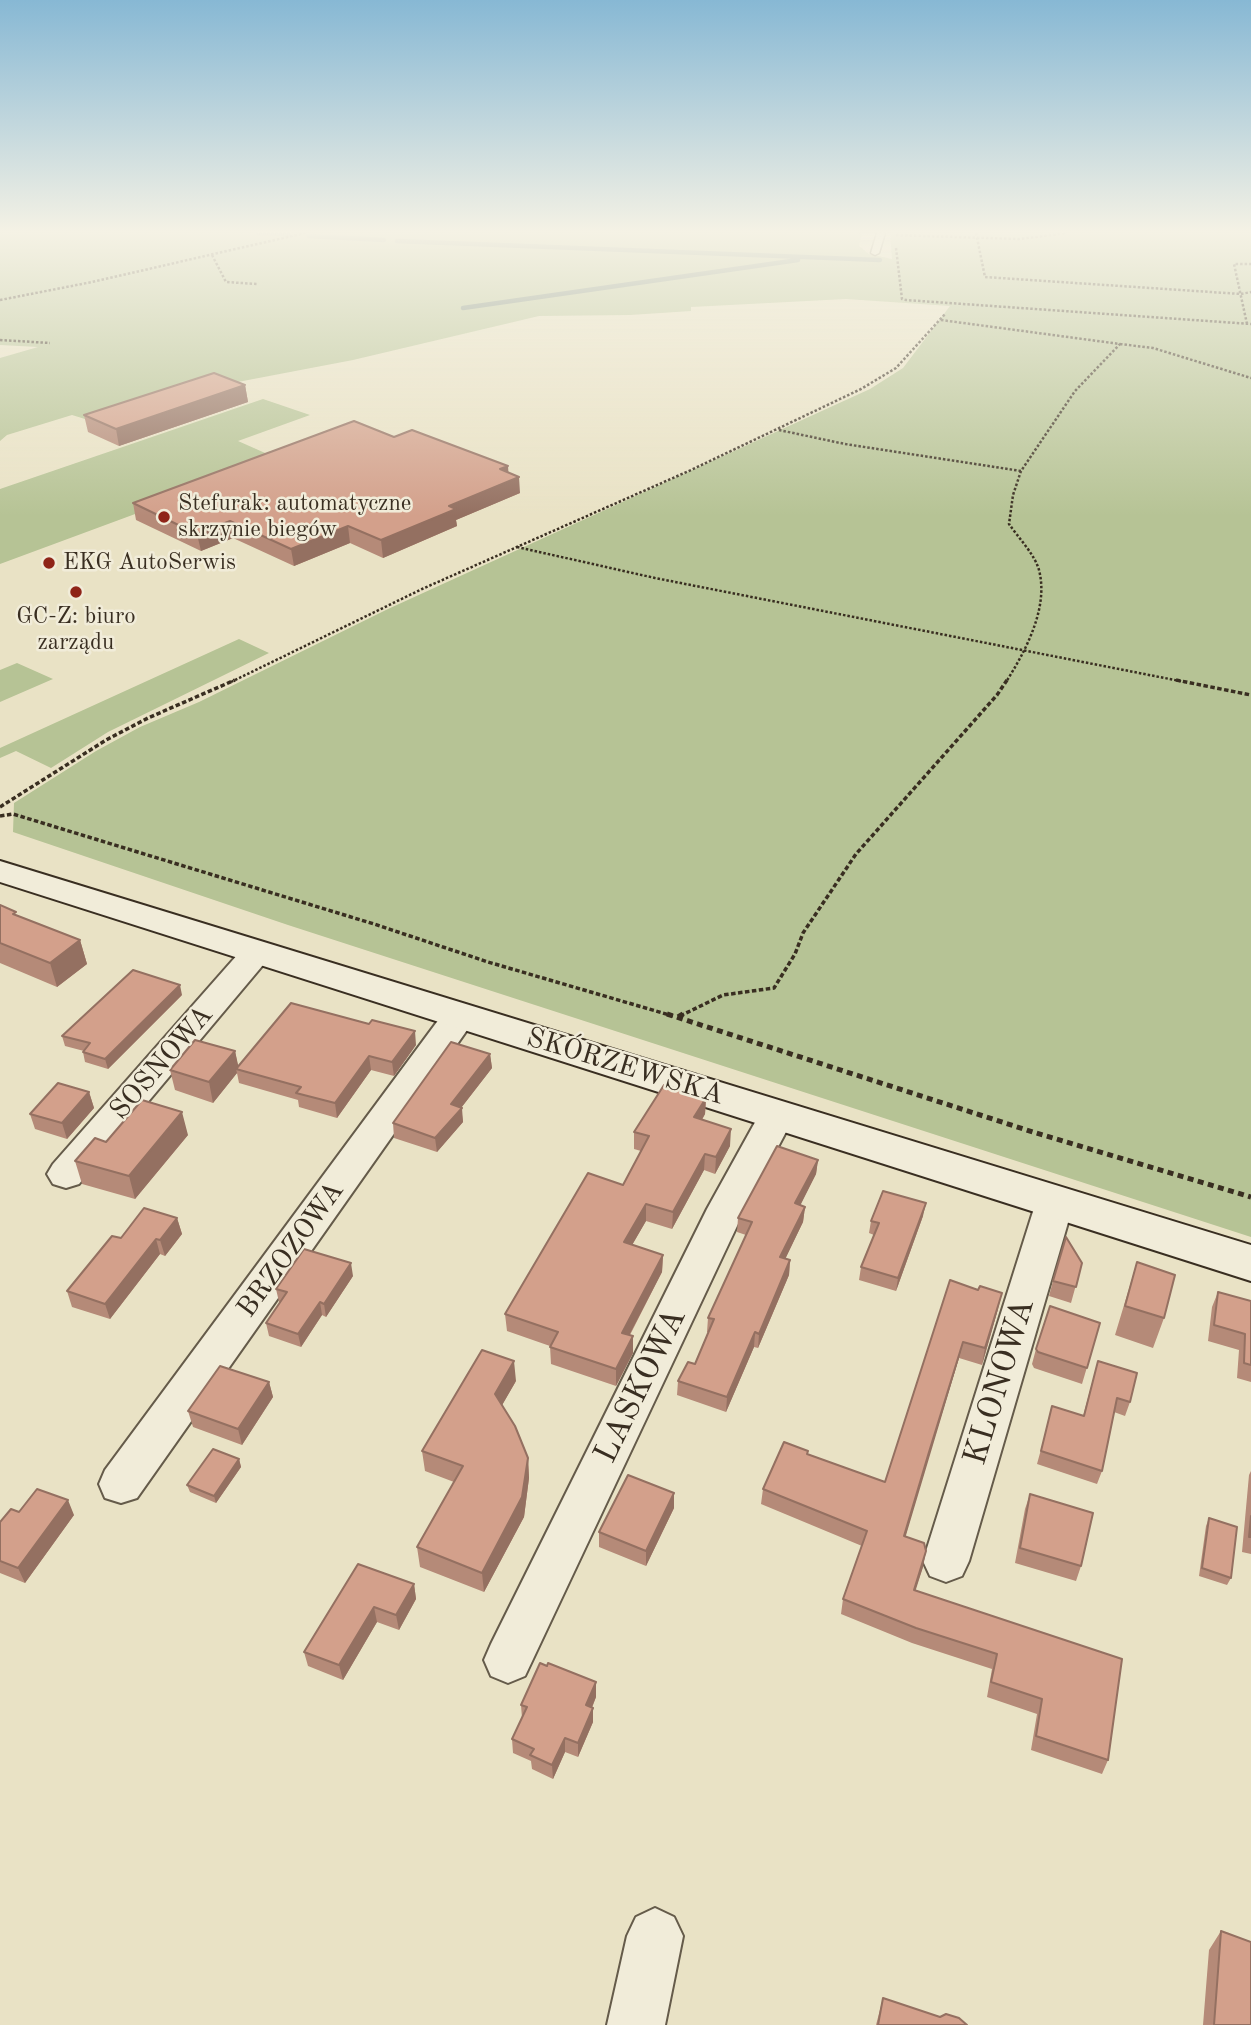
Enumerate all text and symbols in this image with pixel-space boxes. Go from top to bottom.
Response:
place label: Stefurak: automatyczne skrzynie biegów [178,490,411,544]
marker: Stefurak: automatyczne skrzynie biegów [156,509,172,525]
place label: EKG AutoSerwis [63,549,236,577]
marker: EKG AutoSerwis [41,555,57,571]
marker: GC-Z: biuro zarządu [68,584,84,600]
place label: GC-Z: biuro zarządu [16,603,136,657]
street label: SOSNOWA [103,999,221,1127]
street label: SKÓRZEWSKA [522,1021,728,1113]
street label: BRZOZOWA [230,1175,352,1325]
street label: KLONOWA [956,1294,1044,1470]
street label: LASKOWA [586,1302,696,1470]

